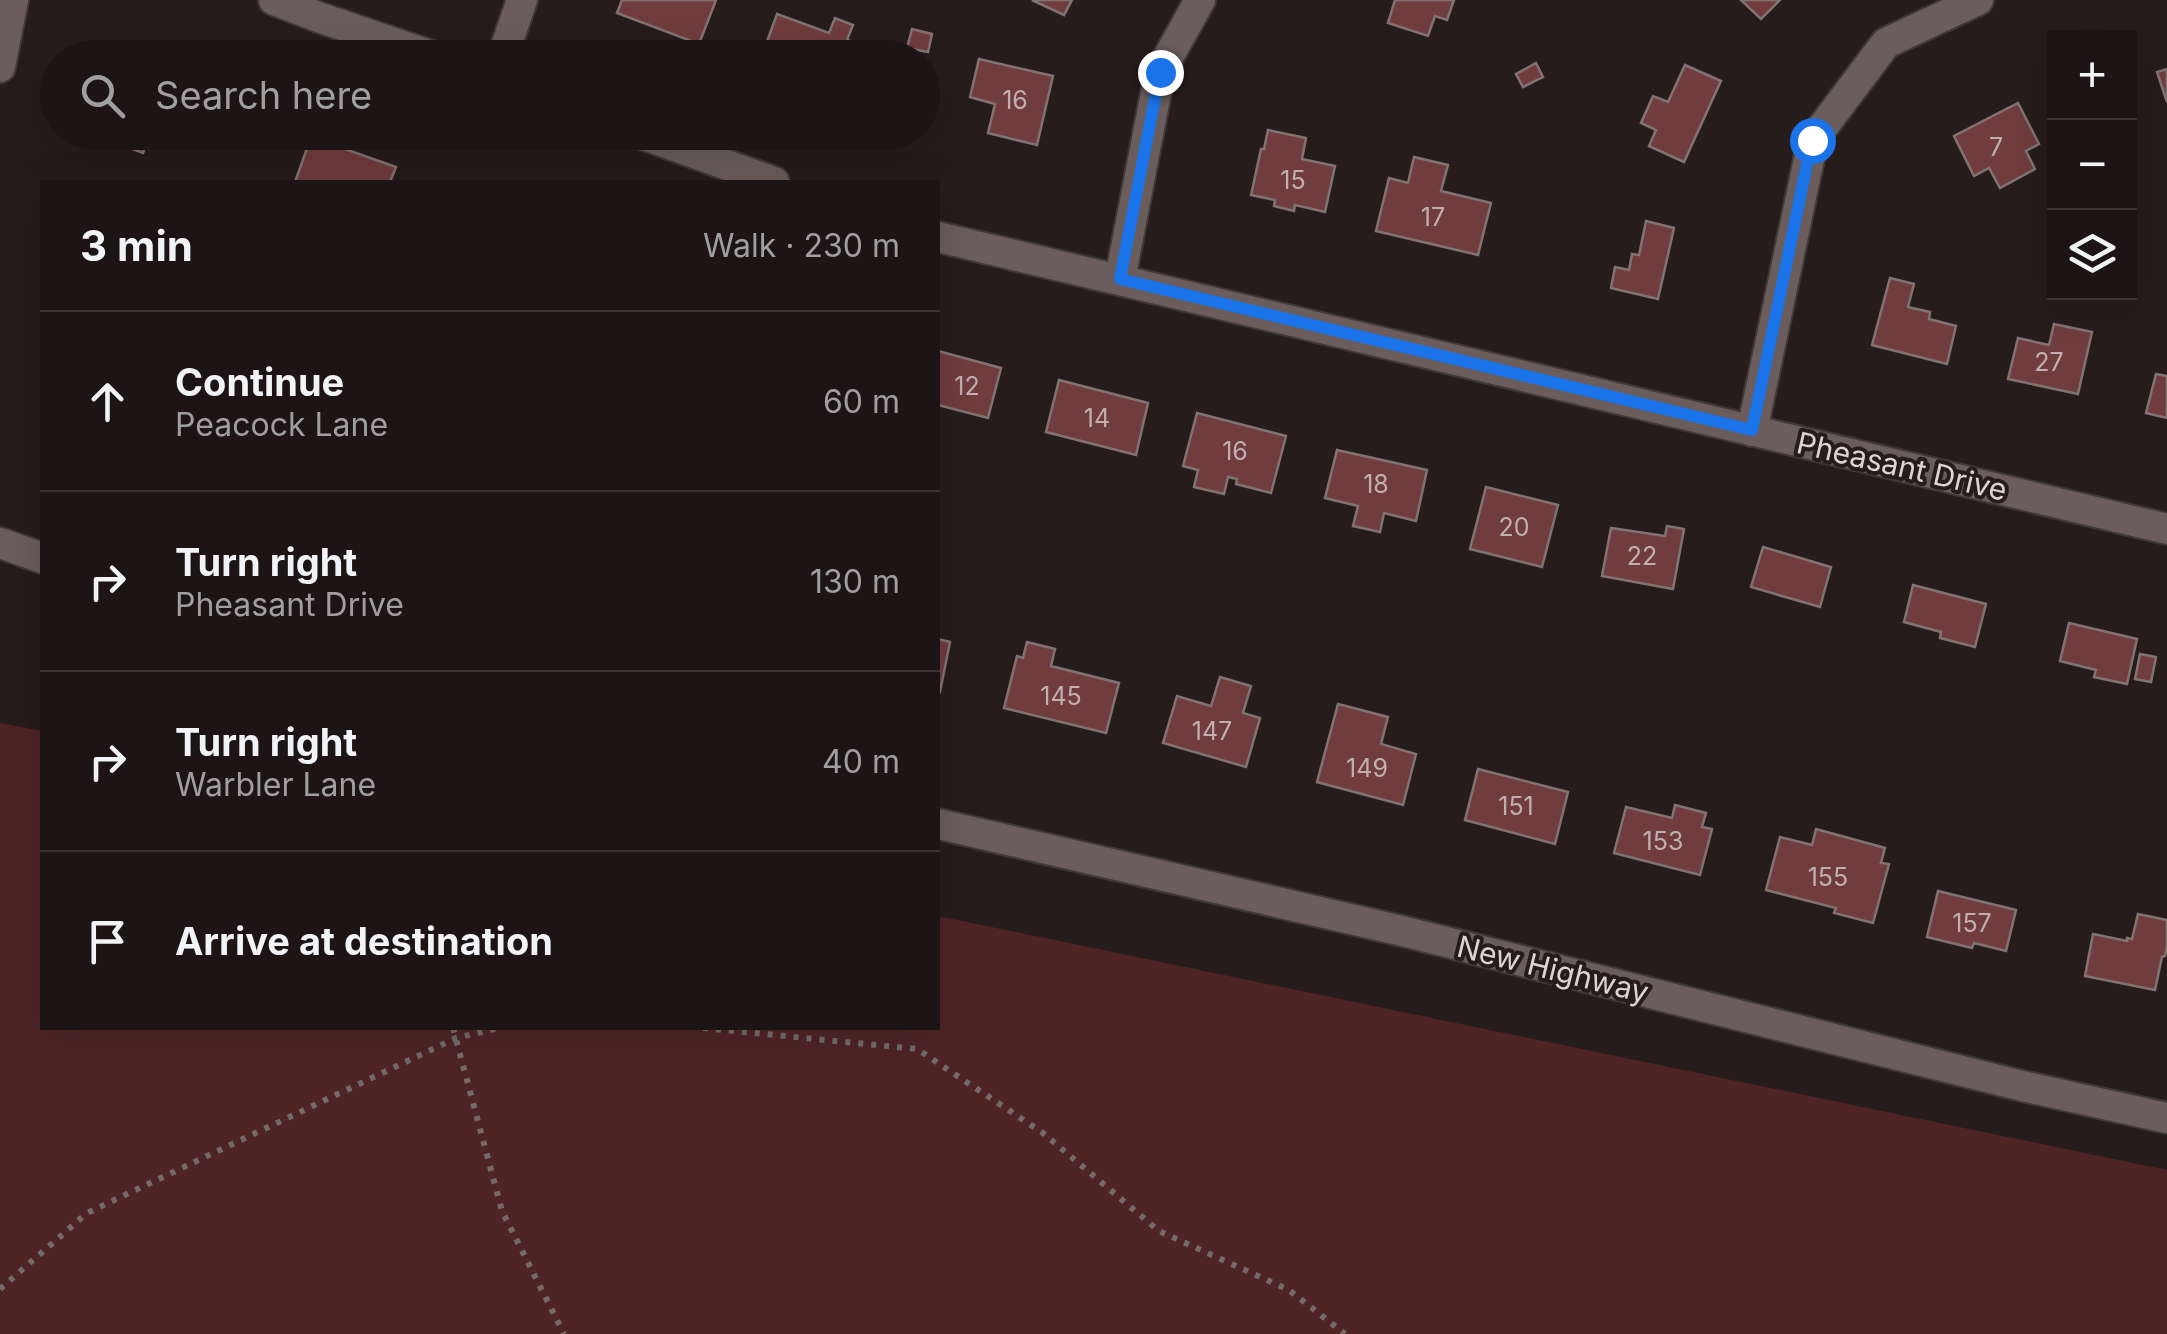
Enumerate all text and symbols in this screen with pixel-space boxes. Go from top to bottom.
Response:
map controls [2047,30,2137,300]
button: + [2047,30,2137,120]
search box [40,40,940,150]
route end [1138,50,1184,96]
icon: search [75,68,130,123]
text: Search here [155,72,372,118]
house number: 16 [1002,85,1028,115]
route start [1790,118,1836,164]
button: − [2047,120,2137,210]
house number: 7 [1989,132,2003,162]
house number: 15 [1280,165,1306,195]
house number: 17 [1421,202,1445,232]
button: layers [2047,210,2137,300]
text: 3 min [80,220,193,271]
text: Walk · 230 m [703,226,900,265]
house number: 27 [2034,347,2064,377]
text: Continue [175,359,344,405]
house number: 12 [954,371,980,401]
icon: ahead [80,374,135,429]
text: 60 m [823,382,900,421]
house number: 14 [1084,403,1110,433]
text: Peacock Lane [175,405,388,444]
street label: Pheasant Drive [1793,424,2011,508]
house number: 16 [1222,436,1248,466]
house number: 18 [1363,469,1389,499]
house number: 20 [1498,512,1530,542]
text: Turn right [175,539,357,585]
house number: 22 [1627,541,1657,571]
icon: right [80,554,135,609]
text: 130 m [810,562,900,601]
text: Pheasant Drive [175,585,404,624]
house number: 145 [1040,681,1082,711]
house number: 147 [1192,716,1232,746]
text: Turn right [175,719,357,765]
icon: right [80,734,135,789]
text: 40 m [822,742,900,781]
house number: 149 [1346,753,1388,783]
text: Warbler Lane [175,765,376,804]
house number: 151 [1498,791,1534,821]
house number: 153 [1643,826,1683,856]
house number: 155 [1808,862,1848,892]
house number: 157 [1952,908,1992,938]
icon: arrive [80,914,135,969]
text: Arrive at destination [175,918,553,964]
street label: New Highway [1454,928,1653,1010]

